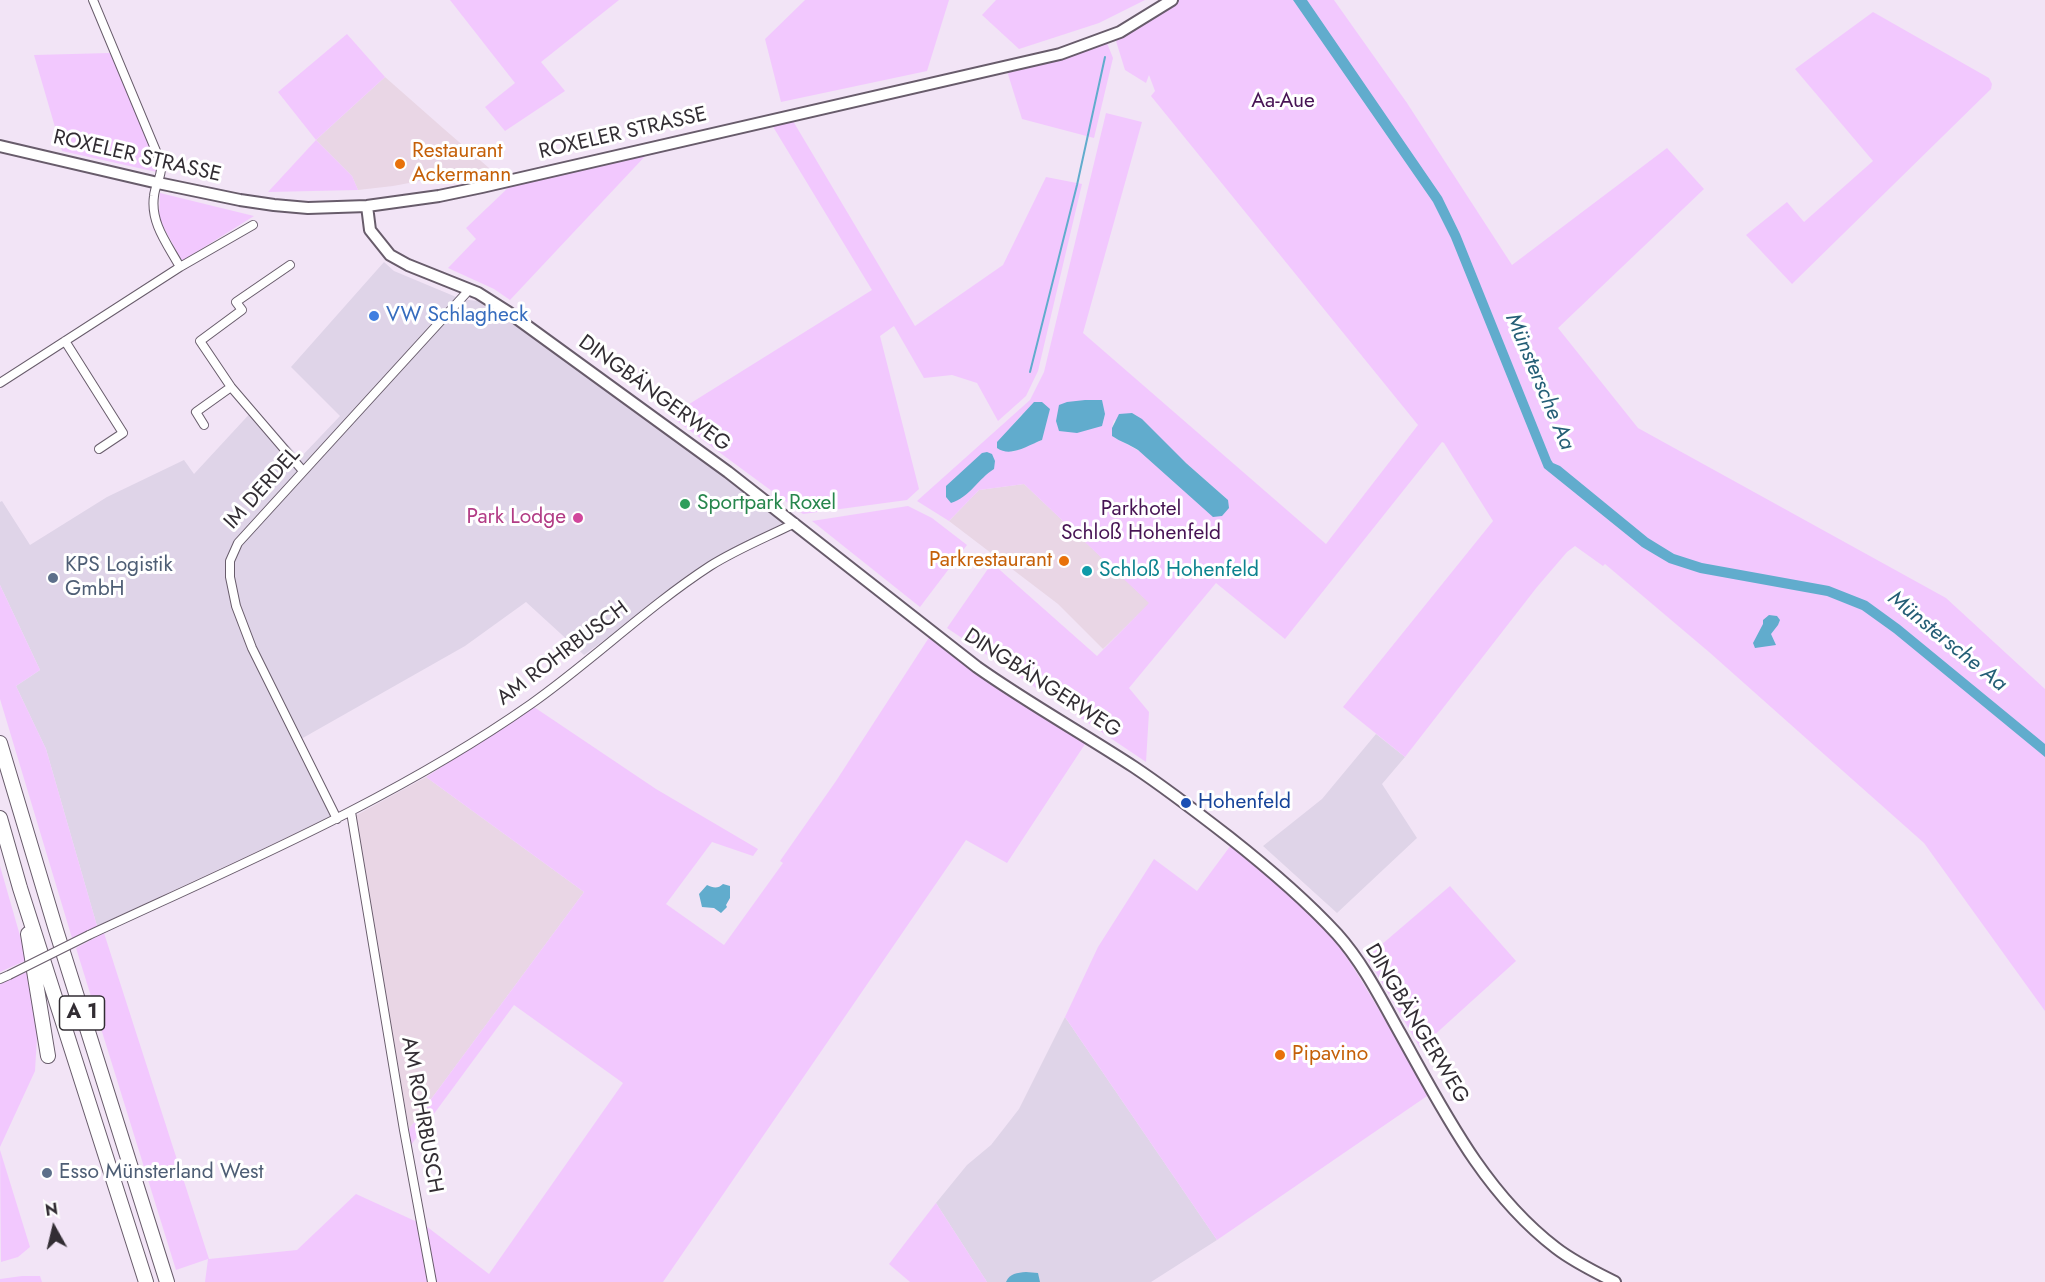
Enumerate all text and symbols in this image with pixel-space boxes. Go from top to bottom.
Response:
park label: Aa-Aue [1251,89,1315,115]
street label: ROXELER STRASSE [537,102,709,166]
street label: ROXELER STRASSE [51,125,223,189]
place label: Restaurant Ackermann [412,139,511,189]
marker: Restaurant Ackermann [393,157,407,171]
place label: VW Schlagheck [386,303,528,329]
marker: VW Schlagheck [367,309,381,323]
water label: Münstersche Aa [1498,310,1580,454]
street label: DINGBÄNGERWEG [573,330,735,458]
street label: IM DERDEL [220,443,306,535]
place label: Sportpark Roxel [697,491,836,517]
marker: Sportpark Roxel [678,497,692,511]
park label: Parkhotel Schloß Hohenfeld [1061,497,1221,547]
place label: Park Lodge [467,505,566,531]
marker: Park Lodge [571,511,585,525]
place label: Parkrestaurant [929,548,1052,574]
place label: KPS Logistik GmbH [65,553,173,603]
marker: Parkrestaurant [1057,554,1071,568]
place label: Schloß Hohenfeld [1099,558,1259,584]
marker: Schloß Hohenfeld [1080,564,1094,578]
marker: KPS Logistik GmbH [46,571,60,585]
water label: Münstersche Aa [1882,586,2012,698]
street label: AM ROHRBUSCH [492,596,634,712]
street label: DINGBÄNGERWEG [959,624,1125,744]
place label: Hohenfeld [1198,790,1291,816]
marker: Hohenfeld [1179,796,1193,810]
street label: DINGBÄNGERWEG [1358,940,1474,1108]
road number: A 1 [60,996,104,1030]
street label: AM ROHRBUSCH [395,1035,447,1195]
place label: Pipavino [1292,1042,1368,1068]
marker: Pipavino [1273,1048,1287,1062]
place label: Esso Münsterland West [59,1160,263,1186]
marker: Esso Münsterland West [40,1166,54,1180]
text: N [44,1197,59,1222]
north arrow [24,1198,84,1258]

